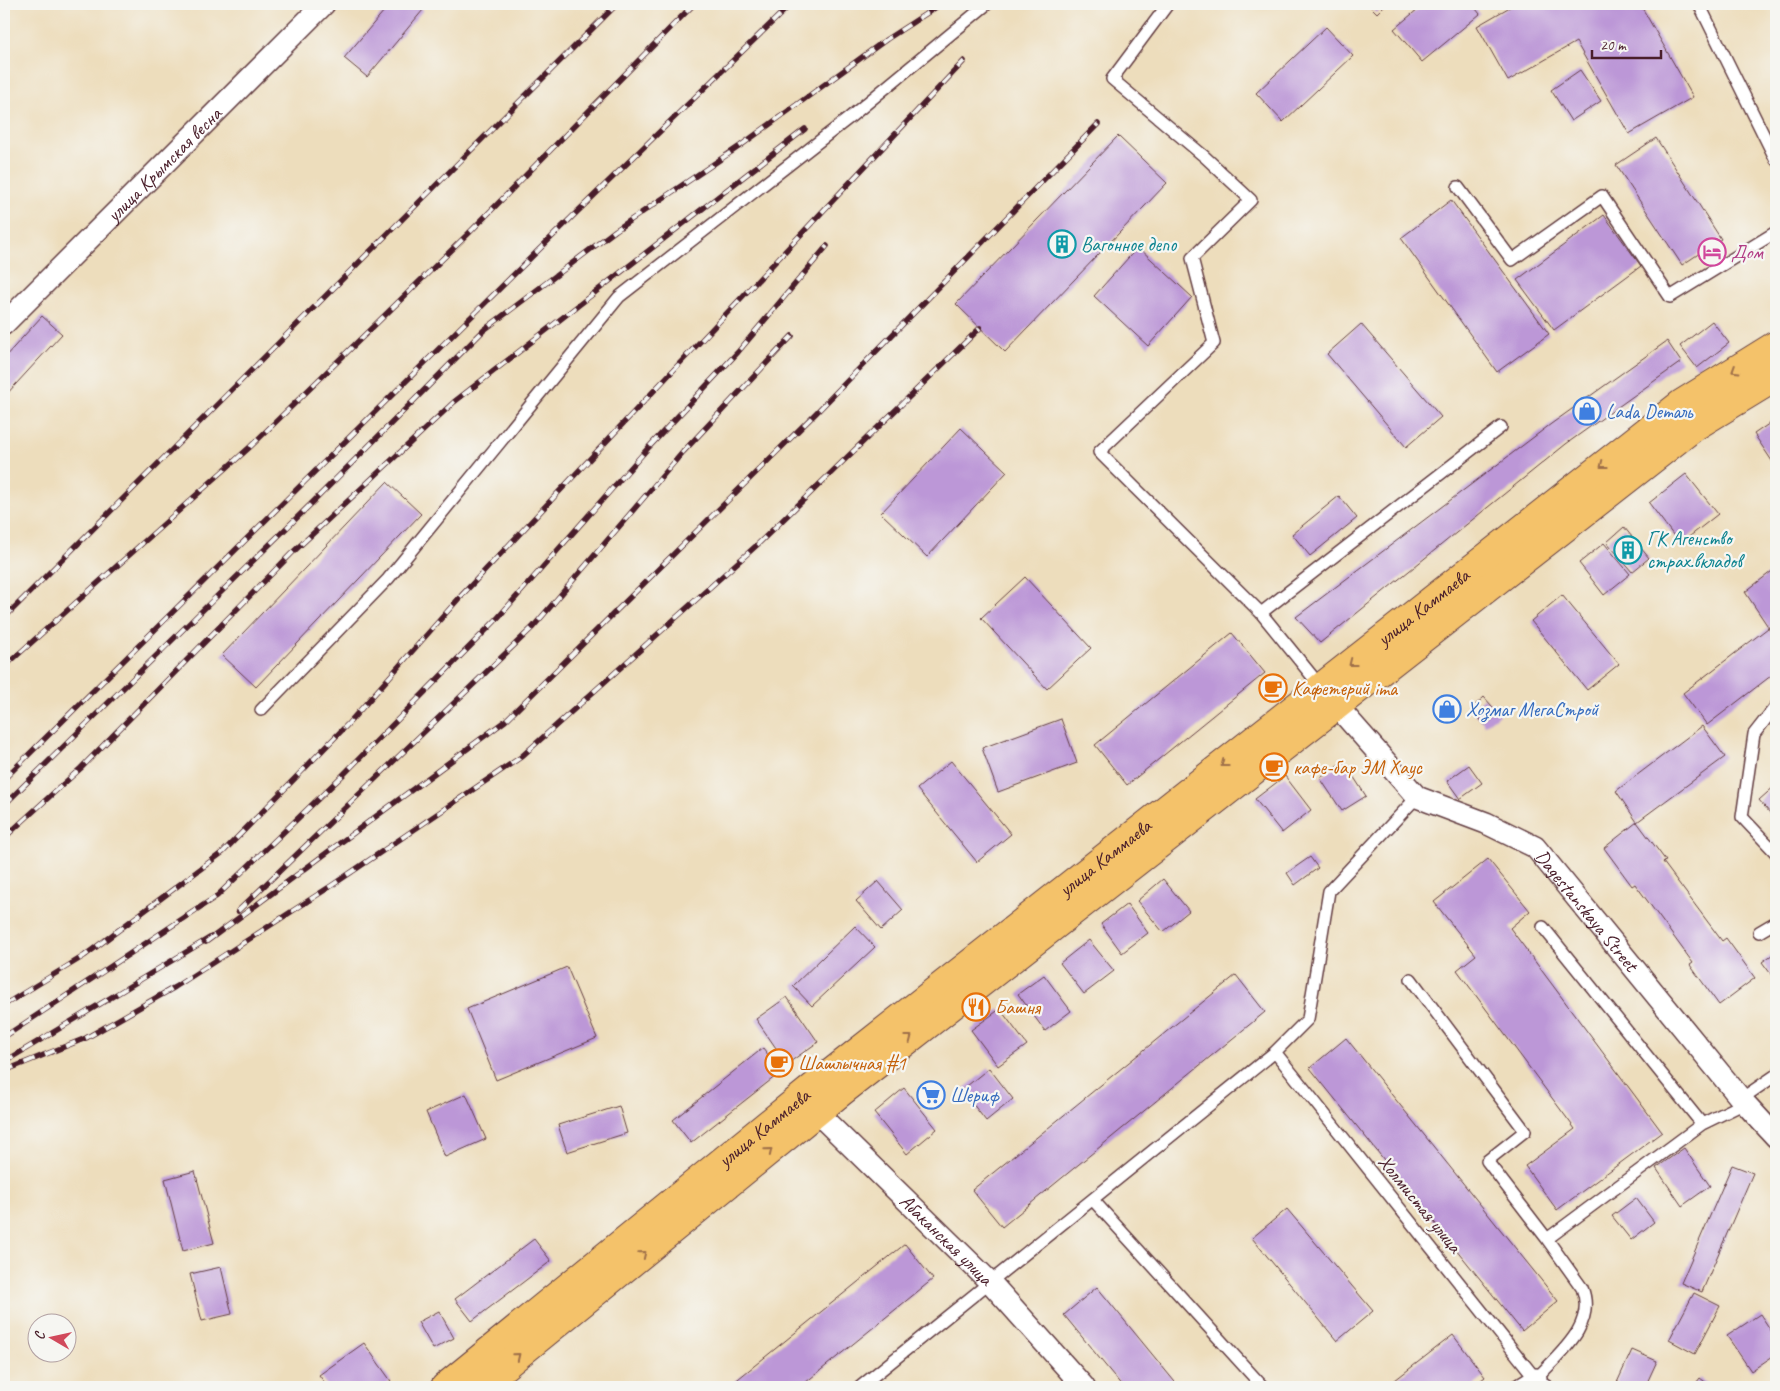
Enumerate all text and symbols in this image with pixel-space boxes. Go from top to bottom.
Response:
scale bar [1592,28,1661,60]
text: 20 m [1600,36,1627,55]
street label: улица Крымская весна [100,101,227,228]
building icon: Вагонное депо [1047,229,1077,259]
place label: Вагонное депо [1081,232,1177,257]
hotel icon: Дом [1697,237,1727,267]
place label: Дом [1731,240,1765,265]
one-way arrow [1731,364,1740,374]
shop icon: Lada Dеталь [1572,396,1602,426]
place label: Lada Dеталь [1606,399,1694,424]
one-way arrow [1600,460,1609,468]
place label: ГК Агенство страх.вкладов [1647,526,1745,574]
building icon: ГК Агенство страх.вкладов [1613,535,1643,565]
street label: улица Каммаева [1371,562,1475,652]
one-way arrow [1349,658,1358,666]
cafe icon: Кафетерий ima [1258,673,1288,703]
place label: Кафетерий ima [1292,676,1399,701]
shop icon: Хозмаг МегаСтрой [1432,694,1462,724]
place label: Хозмаг МегаСтрой [1466,697,1600,723]
cafe icon: кафе-бар ЭМ Хаус [1259,752,1289,782]
place label: кафе-бар ЭМ Хаус [1293,755,1423,780]
one-way arrow [1221,758,1230,766]
street label: улица Каммаева [1053,812,1157,902]
street label: Dagestanskaya Street [1530,844,1645,978]
restaurant icon: Башня [961,992,991,1022]
place label: Башня [995,995,1042,1020]
one-way arrow [903,1036,912,1044]
cafe icon: Шашлычная #1 [764,1048,794,1078]
place label: Шашлычная #1 [798,1051,907,1076]
supermarket icon: Шериф [916,1080,946,1110]
street label: улица Каммаева [712,1082,816,1173]
place label: Шериф [950,1083,1000,1108]
one-way arrow [763,1148,772,1157]
street label: Холмистая улица [1373,1150,1468,1259]
street label: Абаканская улица [895,1188,999,1292]
one-way arrow [637,1251,646,1259]
north arrow [28,1314,78,1364]
text: С [31,1329,49,1341]
one-way arrow [511,1354,520,1362]

